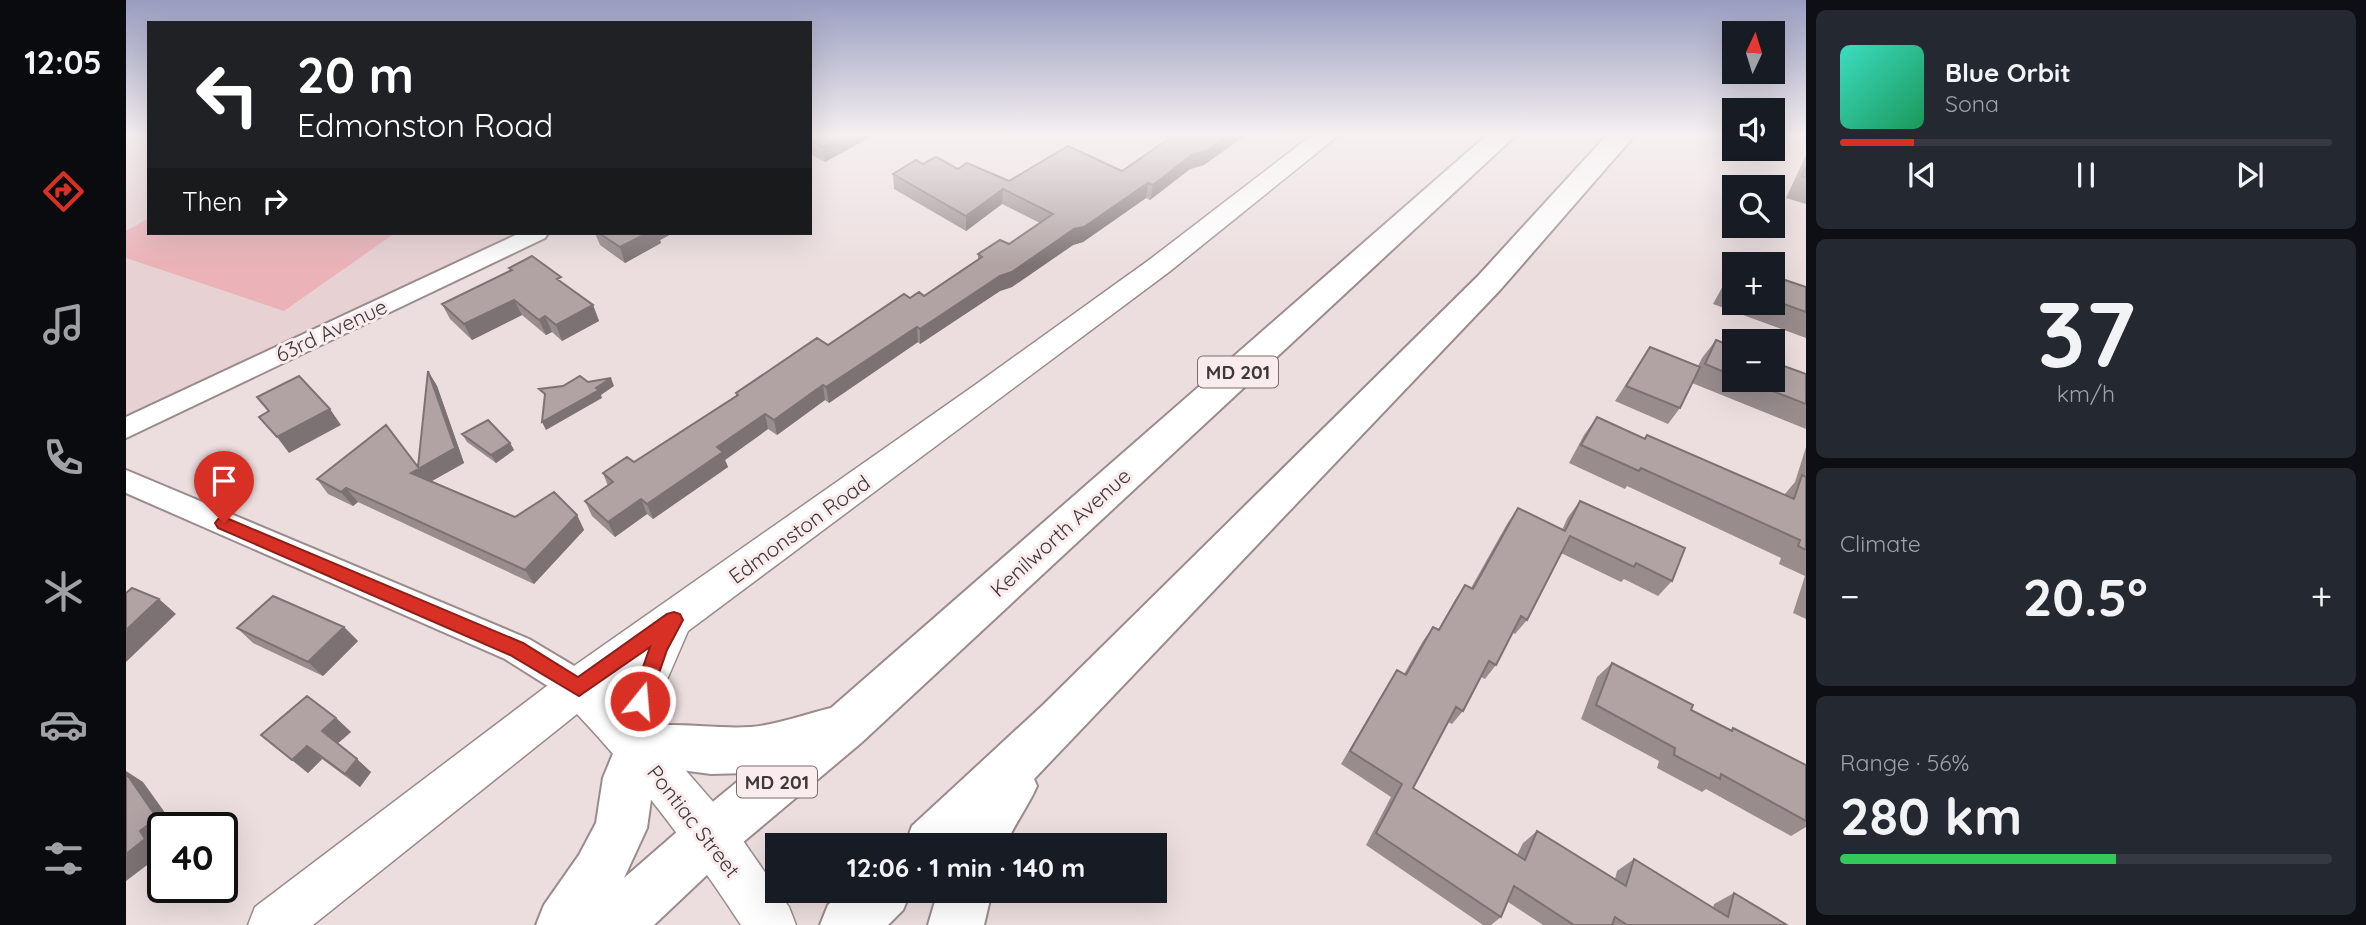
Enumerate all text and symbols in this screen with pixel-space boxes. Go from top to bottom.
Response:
north arrow [1722,21,1785,84]
map controls [1722,21,1785,392]
text: 12:05 [24,42,102,82]
text: 20 m [297,44,414,105]
icon: left [182,49,273,140]
text: Blue Orbit [1945,56,2071,89]
text: Sona [1945,89,1999,118]
button: sound [1722,98,1785,161]
text: Edmonston Road [297,105,553,145]
icon: previous [1903,156,1941,194]
icon: pause [2067,156,2105,194]
icon: next [2231,156,2269,194]
icon: directions [39,167,88,216]
button: search [1722,175,1785,238]
icon: right [256,182,294,220]
text: Then [182,185,242,218]
button: + [1722,252,1785,315]
text: 37 [2037,276,2135,390]
street label: 63rd Avenue [271,293,391,367]
icon: music [39,300,88,349]
button: − [1722,329,1785,392]
road number: MD 201 [1198,356,1278,388]
text: km/h [2057,379,2115,408]
icon: phone [39,433,88,482]
pin [194,451,254,523]
icon: arrive [205,462,243,500]
street label: Kenilworth Avenue [984,462,1136,602]
street label: Edmonston Road [723,469,875,589]
text: Climate [1840,529,1921,558]
text: 20.5° [2023,564,2148,629]
icon: climate [39,567,88,616]
text: − [1840,572,1860,620]
text: + [2311,572,2332,620]
position arrow [603,664,677,738]
icon: car [39,700,88,749]
text: Range · 56% [1840,748,1969,777]
street label: Pontiac Street [642,760,746,882]
road number: MD 201 [737,766,817,797]
text: 280 km [1840,783,2022,848]
speed limit sign: 40 [147,812,238,903]
icon: filters [39,834,88,883]
text: 12:06 · 1 min · 140 m [847,851,1085,884]

